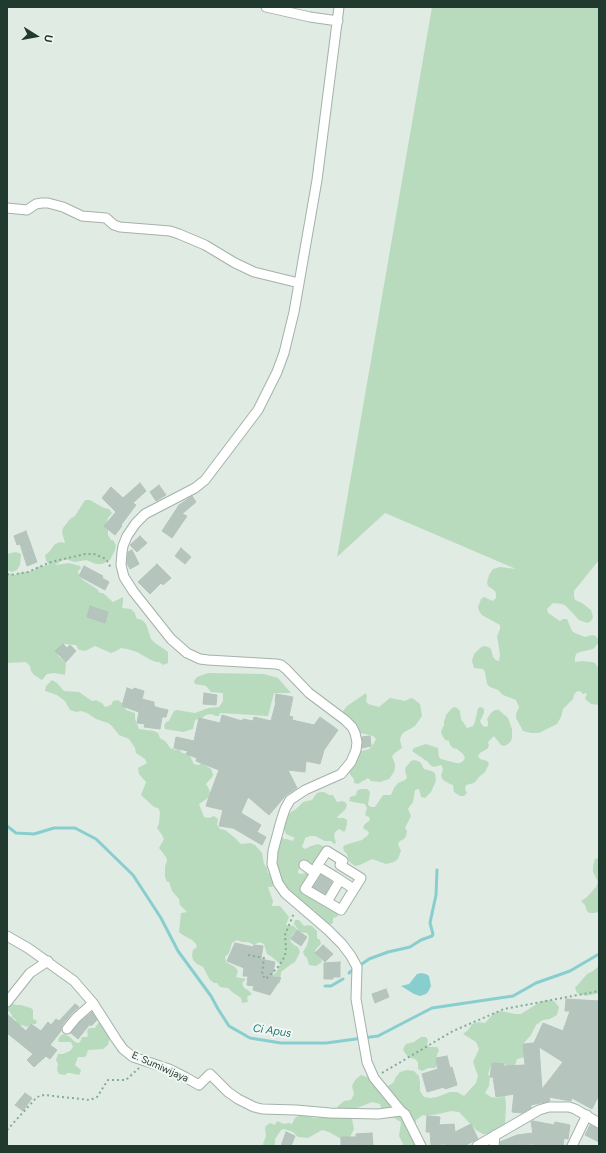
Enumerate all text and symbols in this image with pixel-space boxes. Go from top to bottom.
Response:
north arrow [16,16,56,56]
text: U [41,33,55,43]
water label: Ci Apus [252,1022,292,1040]
street label: E. Sumiwijaya [130,1049,190,1085]

